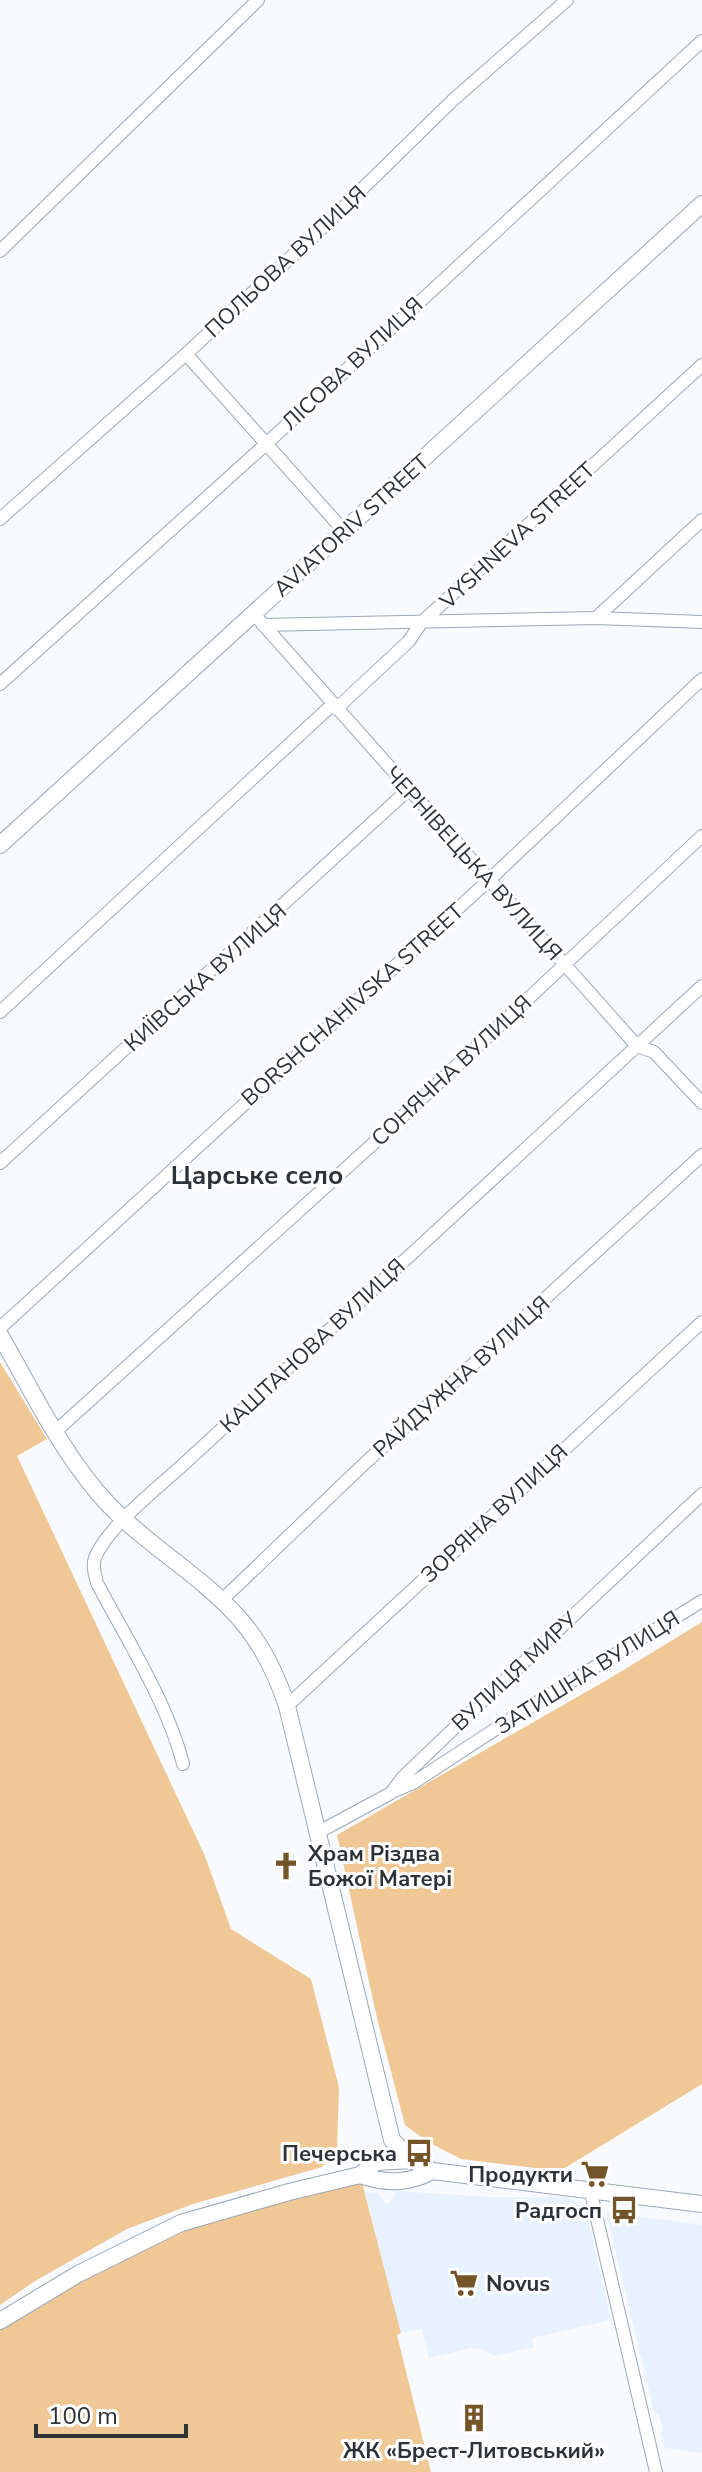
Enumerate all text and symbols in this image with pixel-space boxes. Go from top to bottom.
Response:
street label: ПОЛЬОВА ВУЛИЦЯ [198,179,373,345]
street label: ЛІСОВА ВУЛИЦЯ [276,290,430,437]
street label: AVIATORIV STREET [267,447,437,604]
street label: VYSHNEVA STREET [433,455,603,616]
street label: ЧЕРНІВЕЦЬКА ВУЛИЦЯ [378,760,569,967]
street label: BORSHCHAHIVSKA STREET [235,896,471,1113]
street label: КИЇВСЬКА ВУЛИЦЯ [118,897,293,1059]
street label: СОНЯЧНА ВУЛИЦЯ [365,988,538,1153]
district label: Царське село [171,1158,343,1193]
street label: КАШТАНОВА ВУЛИЦЯ [213,1252,412,1440]
street label: РАЙДУЖНА ВУЛИЦЯ [367,1289,557,1464]
street label: ЗОРЯНА ВУЛИЦЯ [415,1438,575,1590]
street label: ЗАТИШНА ВУЛИЦЯ [490,1604,685,1742]
street label: ВУЛИЦЯ МИРУ [445,1605,585,1738]
place label: Храм Різдва Божої Матері [307,1839,452,1894]
church icon: Храм Різдва Божої Матері [271,1851,301,1881]
bus stop icon: Печерська [404,2138,434,2168]
place label: Печерська [282,2139,397,2169]
supermarket icon: Продукти [580,2159,610,2189]
place label: Продукти [468,2160,573,2190]
bus stop icon: Радгосп [609,2195,639,2225]
place label: Радгосп [515,2196,602,2226]
supermarket icon: Novus [449,2268,479,2298]
place label: Novus [486,2269,550,2299]
scale bar [36,2388,186,2438]
text: 100 m [48,2400,118,2432]
building icon: ЖК «Брест-Литовський» [459,2403,489,2433]
place label: ЖК «Брест-Литовський» [343,2436,605,2466]

